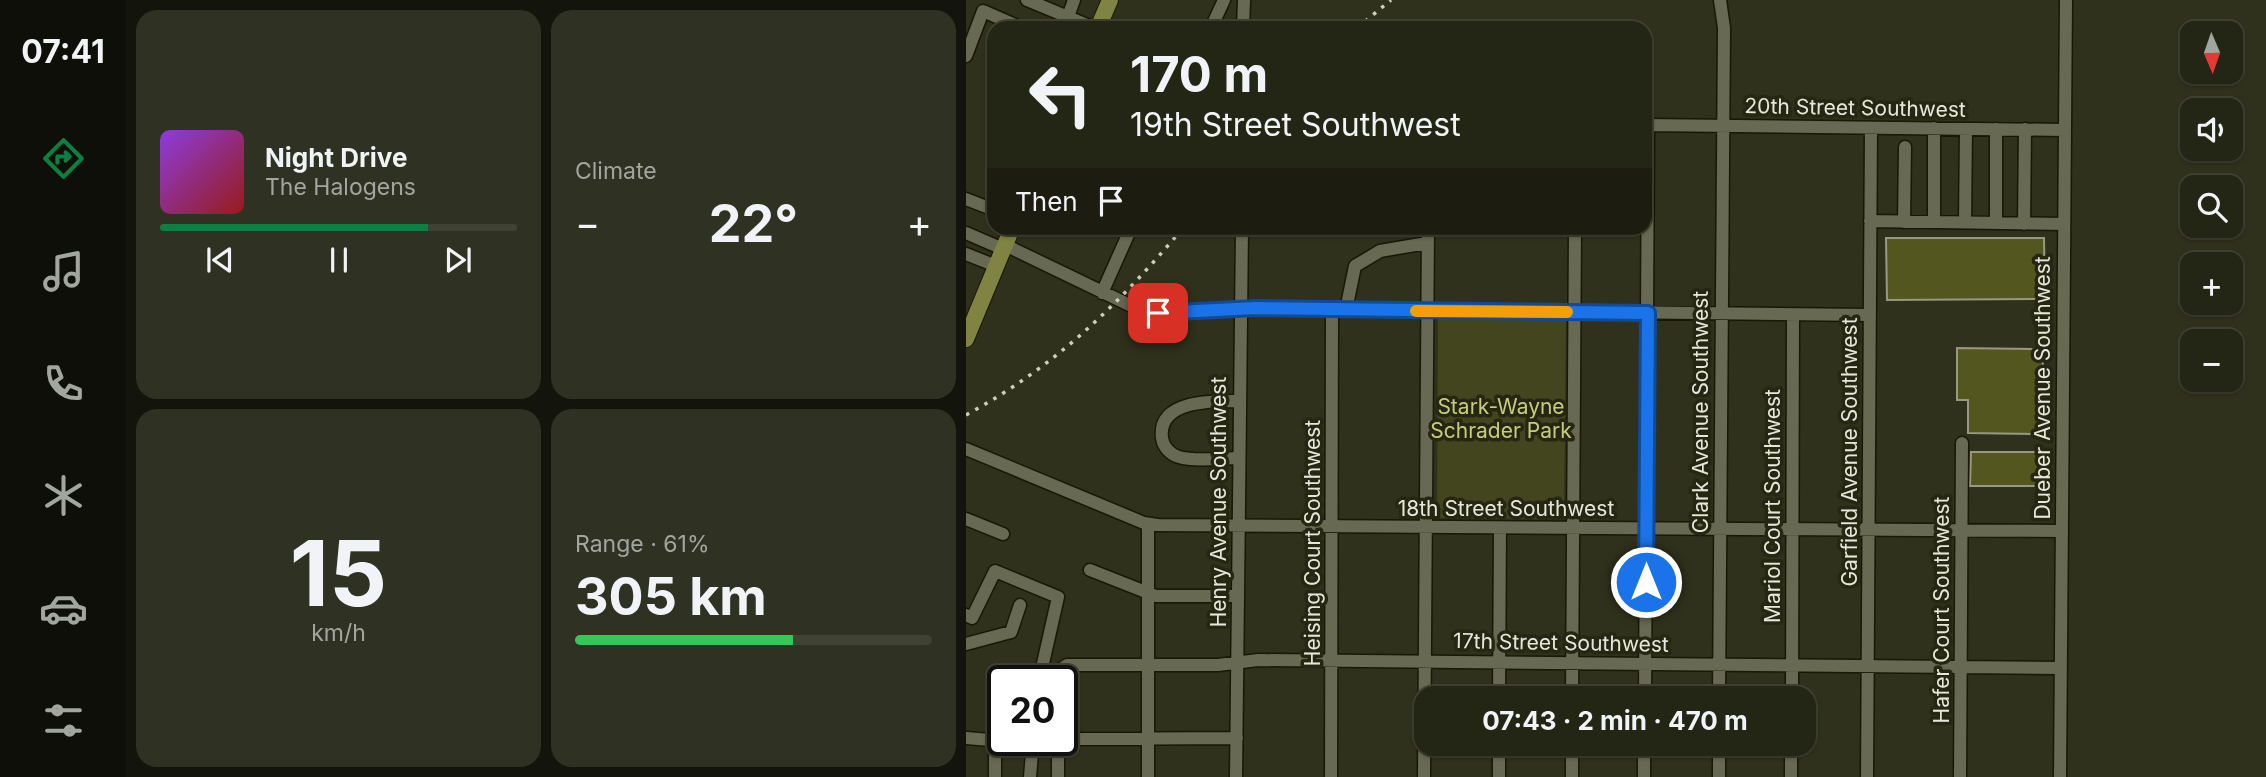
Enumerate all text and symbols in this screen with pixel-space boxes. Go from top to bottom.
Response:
north arrow [2180,21,2244,84]
map controls [2180,21,2243,392]
text: 07:41 [21,32,105,71]
text: 170 m [1130,45,1268,104]
icon: left [1015,49,1106,140]
street label: 20th Street Southwest [1744,93,1966,122]
button: sound [2180,98,2243,161]
text: 19th Street Southwest [1130,105,1461,144]
icon: directions [39,134,88,183]
text: Night Drive [265,142,407,173]
text: Climate [575,157,657,185]
text: The Halogens [265,173,416,201]
button: search [2180,175,2243,238]
icon: arrive [1092,182,1130,220]
text: Then [1015,186,1078,217]
text: 22° [709,192,798,255]
text: − [575,200,600,246]
text: + [907,200,932,246]
icon: previous [201,241,239,279]
icon: pause [320,241,358,279]
icon: next [439,241,477,279]
icon: music [39,247,88,296]
button: + [2180,252,2243,315]
street label: Dueber Avenue Southwest [2030,256,2055,520]
pin [1128,283,1188,343]
street label: Clark Avenue Southwest [1688,291,1713,533]
icon: arrive [1139,294,1177,332]
street label: Garfield Avenue Southwest [1837,317,1862,587]
button: − [2180,329,2243,392]
icon: phone [39,359,88,408]
street label: Henry Avenue Southwest [1206,377,1231,627]
street label: Mariol Court Southwest [1760,389,1785,623]
park label: Stark-Wayne Schrader Park [1430,394,1572,443]
street label: Heising Court Southwest [1300,420,1325,666]
icon: climate [39,471,88,520]
street label: 18th Street Southwest [1398,496,1614,521]
street label: Hafer Court Southwest [1929,497,1954,723]
text: 15 [290,518,387,628]
text: Range · 61% [575,530,709,558]
position arrow [1609,545,1683,619]
text: 305 km [575,565,767,628]
icon: car [39,584,88,633]
text: km/h [311,619,366,647]
street label: 17th Street Southwest [1453,628,1669,657]
speed limit sign: 20 [987,665,1078,756]
icon: filters [39,696,88,745]
text: 07:43 · 2 min · 470 m [1482,705,1748,736]

